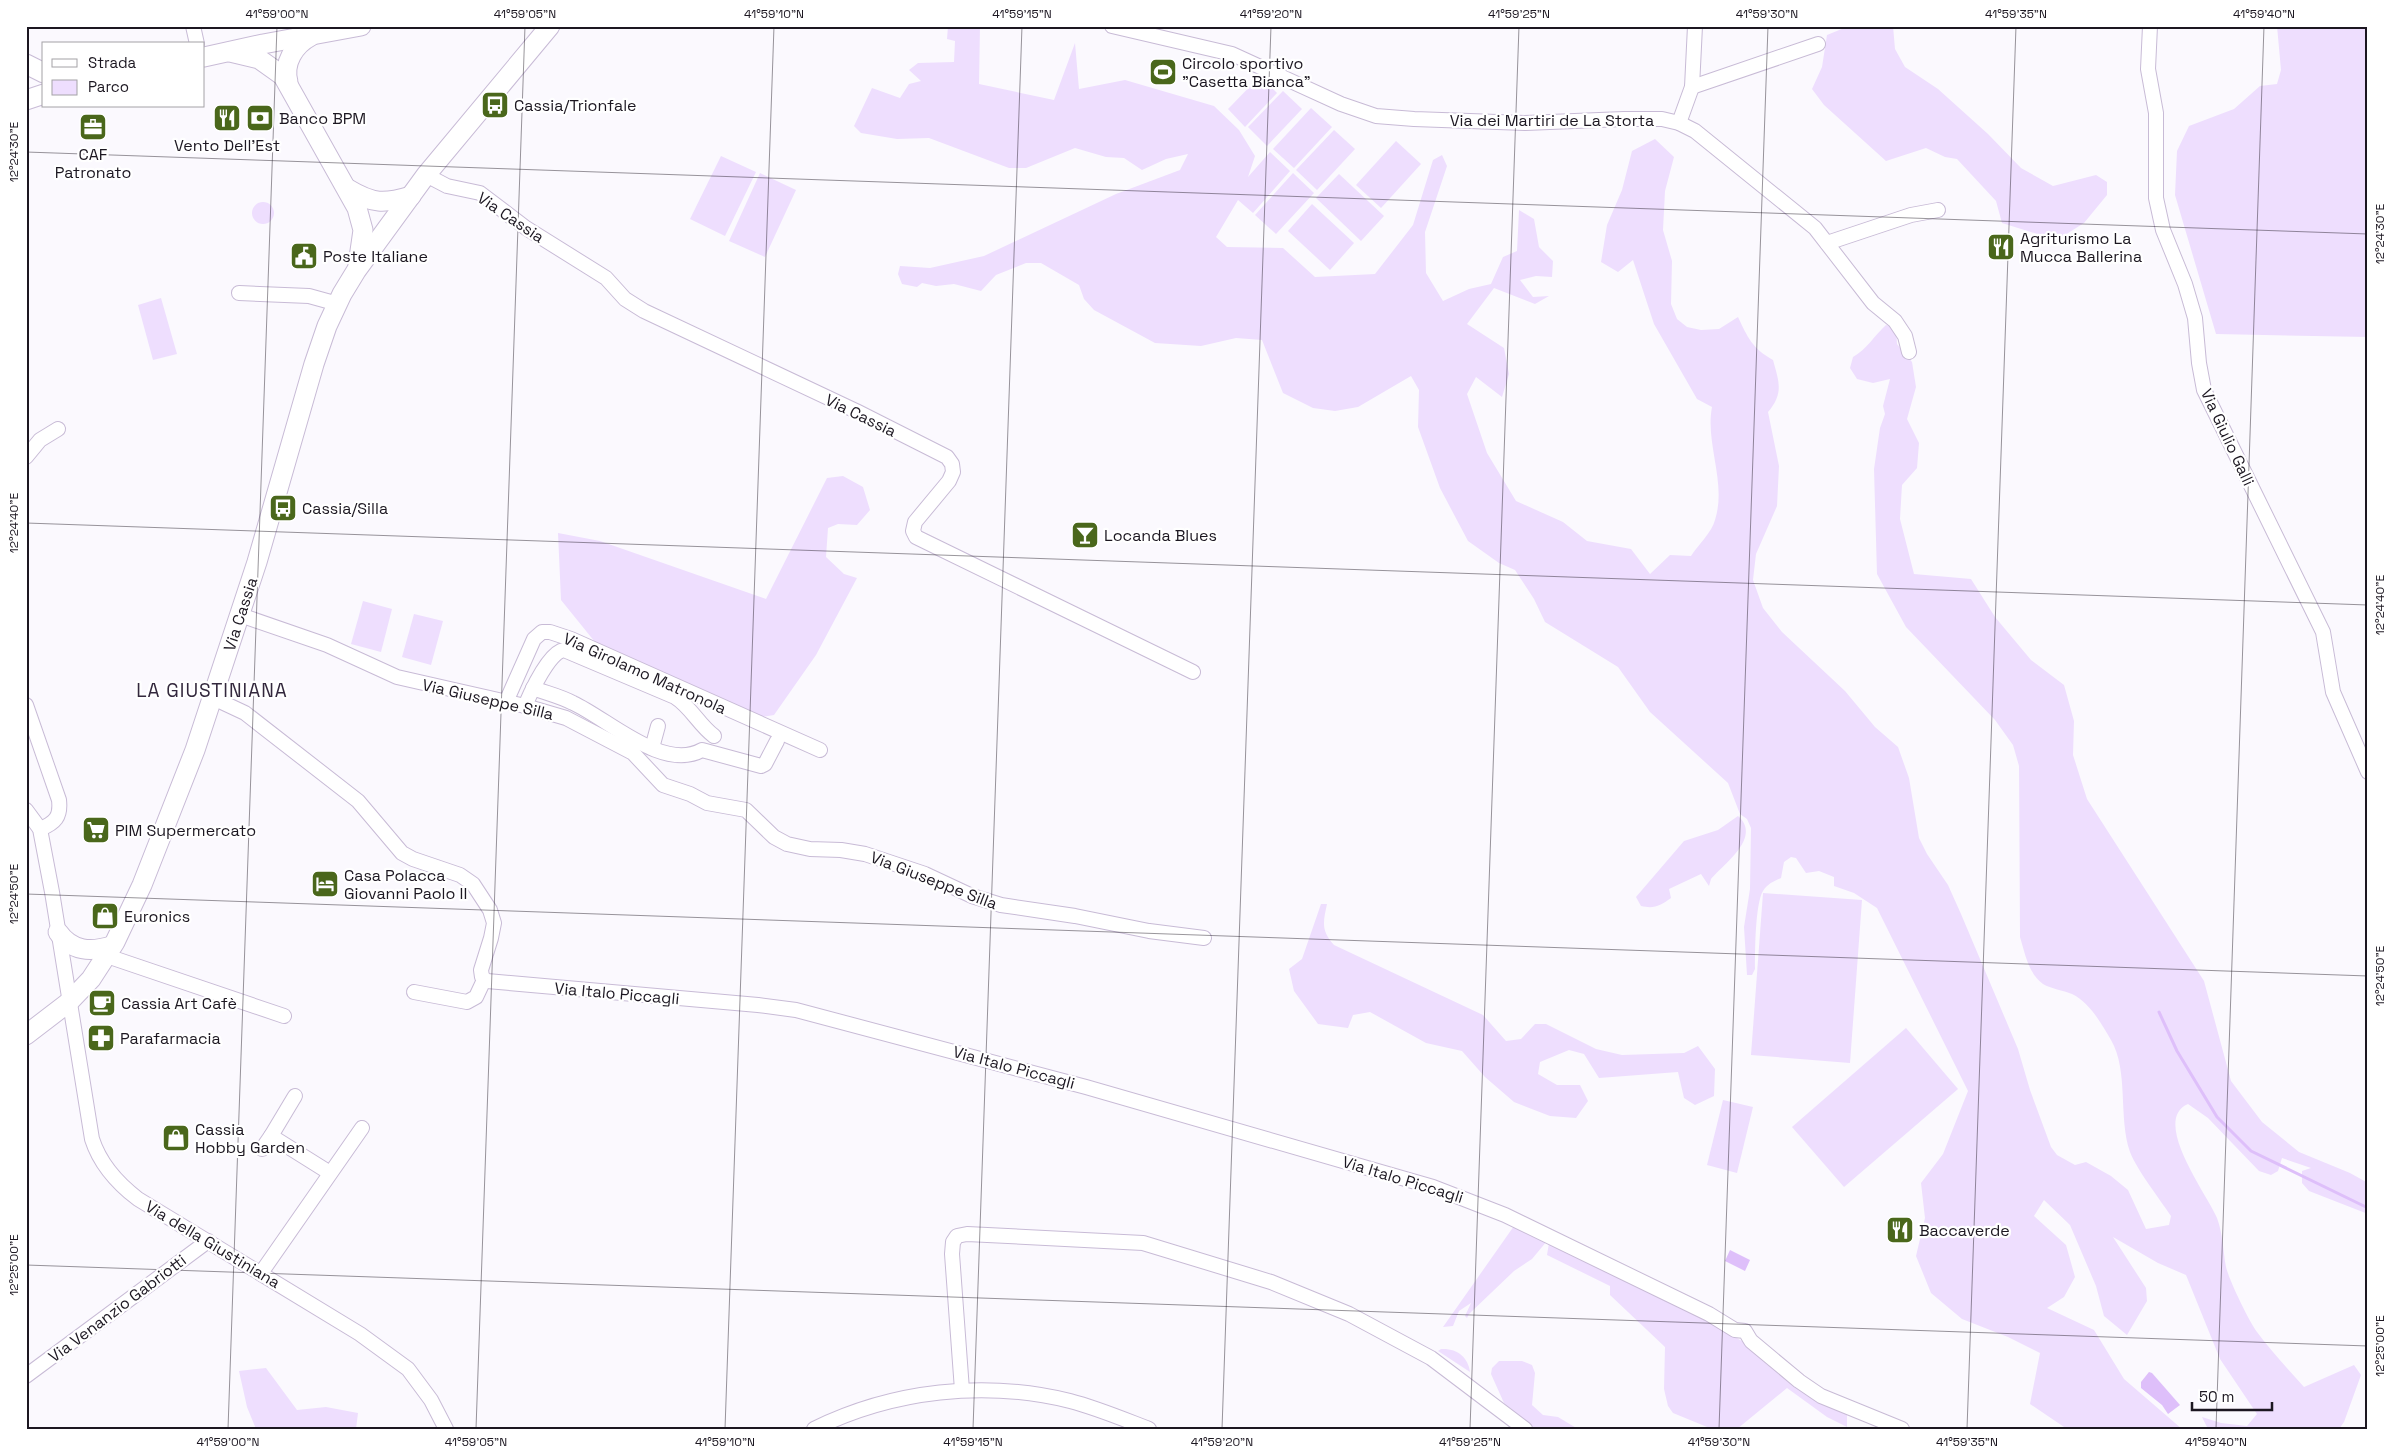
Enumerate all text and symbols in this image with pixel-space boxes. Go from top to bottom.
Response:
text: 41°59'00"N [246,6,308,22]
text: 41°59'05"N [494,6,556,22]
text: 41°59'10"N [744,6,804,22]
text: 41°59'15"N [992,6,1052,22]
text: 41°59'20"N [1240,6,1302,22]
text: 41°59'25"N [1488,6,1550,22]
text: 41°59'30"N [1736,6,1798,22]
text: 41°59'35"N [1985,6,2047,22]
text: 41°59'40"N [2233,6,2295,22]
legend [42,42,205,108]
text: Strada [88,53,137,72]
place label: Circolo sportivo "Casetta Bianca" [1182,53,1310,92]
sports icon: Circolo sportivo "Casetta Bianca" [1148,57,1178,87]
text: Parco [88,77,129,96]
bus stop icon: Cassia/Trionfale [480,90,510,120]
place label: Cassia/Trionfale [514,95,637,116]
restaurant icon: Vento Dell'Est [212,103,242,133]
bank icon: Banco BPM [245,103,275,133]
place label: Banco BPM [279,108,366,129]
street label: Via dei Martiri de La Storta [1450,110,1654,131]
office icon: CAF Patronato [78,112,108,142]
text: 12°24'30"E [6,121,22,182]
place label: Vento Dell'Est [174,135,280,156]
place label: CAF Patronato [55,144,131,183]
street label: Via Cassia [473,187,548,248]
text: 12°24'30"E [2372,203,2388,264]
place label: Agriturismo La Mucca Ballerina [2020,228,2142,267]
restaurant icon: Agriturismo La Mucca Ballerina [1986,232,2016,262]
public building icon: Poste Italiane [289,241,319,271]
place label: Poste Italiane [323,246,428,267]
street label: Via Giulio Galli [2196,385,2259,489]
street label: Via Cassia [822,389,900,442]
text: 12°24'40"E [6,493,22,553]
bus stop icon: Cassia/Silla [268,493,298,523]
place label: Cassia/Silla [302,498,388,519]
bar icon: Locanda Blues [1070,520,1100,550]
place label: Locanda Blues [1104,525,1217,546]
street label: Via Cassia [219,575,262,654]
text: 12°24'40"E [2372,575,2388,635]
street label: Via Girolamo Matronola [560,628,730,719]
street label: Via Giuseppe Silla [420,674,556,725]
district label: LA GIUSTINIANA [136,678,288,703]
supermarket icon: PIM Supermercato [81,815,111,845]
place label: PIM Supermercato [115,820,256,841]
street label: Via Giuseppe Silla [867,847,1000,914]
text: 12°24'50"E [6,863,22,924]
place label: Casa Polacca Giovanni Paolo II [344,865,467,904]
hotel icon: Casa Polacca Giovanni Paolo II [310,869,340,899]
shop icon: Euronics [90,901,120,931]
place label: Euronics [124,906,190,927]
text: 12°24'50"E [2372,945,2388,1006]
street label: Via Italo Piccagli [554,978,680,1009]
cafe icon: Cassia Art Cafè [87,988,117,1018]
place label: Cassia Art Cafè [121,993,237,1014]
pharmacy icon: Parafarmacia [86,1023,116,1053]
place label: Parafarmacia [120,1028,221,1049]
street label: Via Italo Piccagli [951,1041,1077,1094]
place label: Cassia Hobby Garden [195,1119,305,1158]
shop icon: Cassia Hobby Garden [161,1123,191,1153]
street label: Via Italo Piccagli [1340,1151,1466,1208]
street label: Via della Giustiniana [141,1196,284,1293]
restaurant icon: Baccaverde [1885,1215,1915,1245]
place label: Baccaverde [1919,1220,2010,1241]
text: 12°25'00"E [6,1234,22,1296]
street label: Via Venanzio Gabriotti [44,1250,190,1367]
text: 12°25'00"E [2372,1315,2388,1377]
scale bar [2192,1380,2272,1412]
text: 50 m [2199,1387,2234,1406]
text: 41°59'00"N [197,1434,259,1450]
text: 41°59'05"N [445,1434,507,1450]
text: 41°59'10"N [695,1434,755,1450]
text: 41°59'15"N [943,1434,1003,1450]
text: 41°59'20"N [1191,1434,1253,1450]
text: 41°59'25"N [1439,1434,1501,1450]
text: 41°59'30"N [1688,1434,1750,1450]
text: 41°59'35"N [1936,1434,1998,1450]
text: 41°59'40"N [2185,1434,2247,1450]

